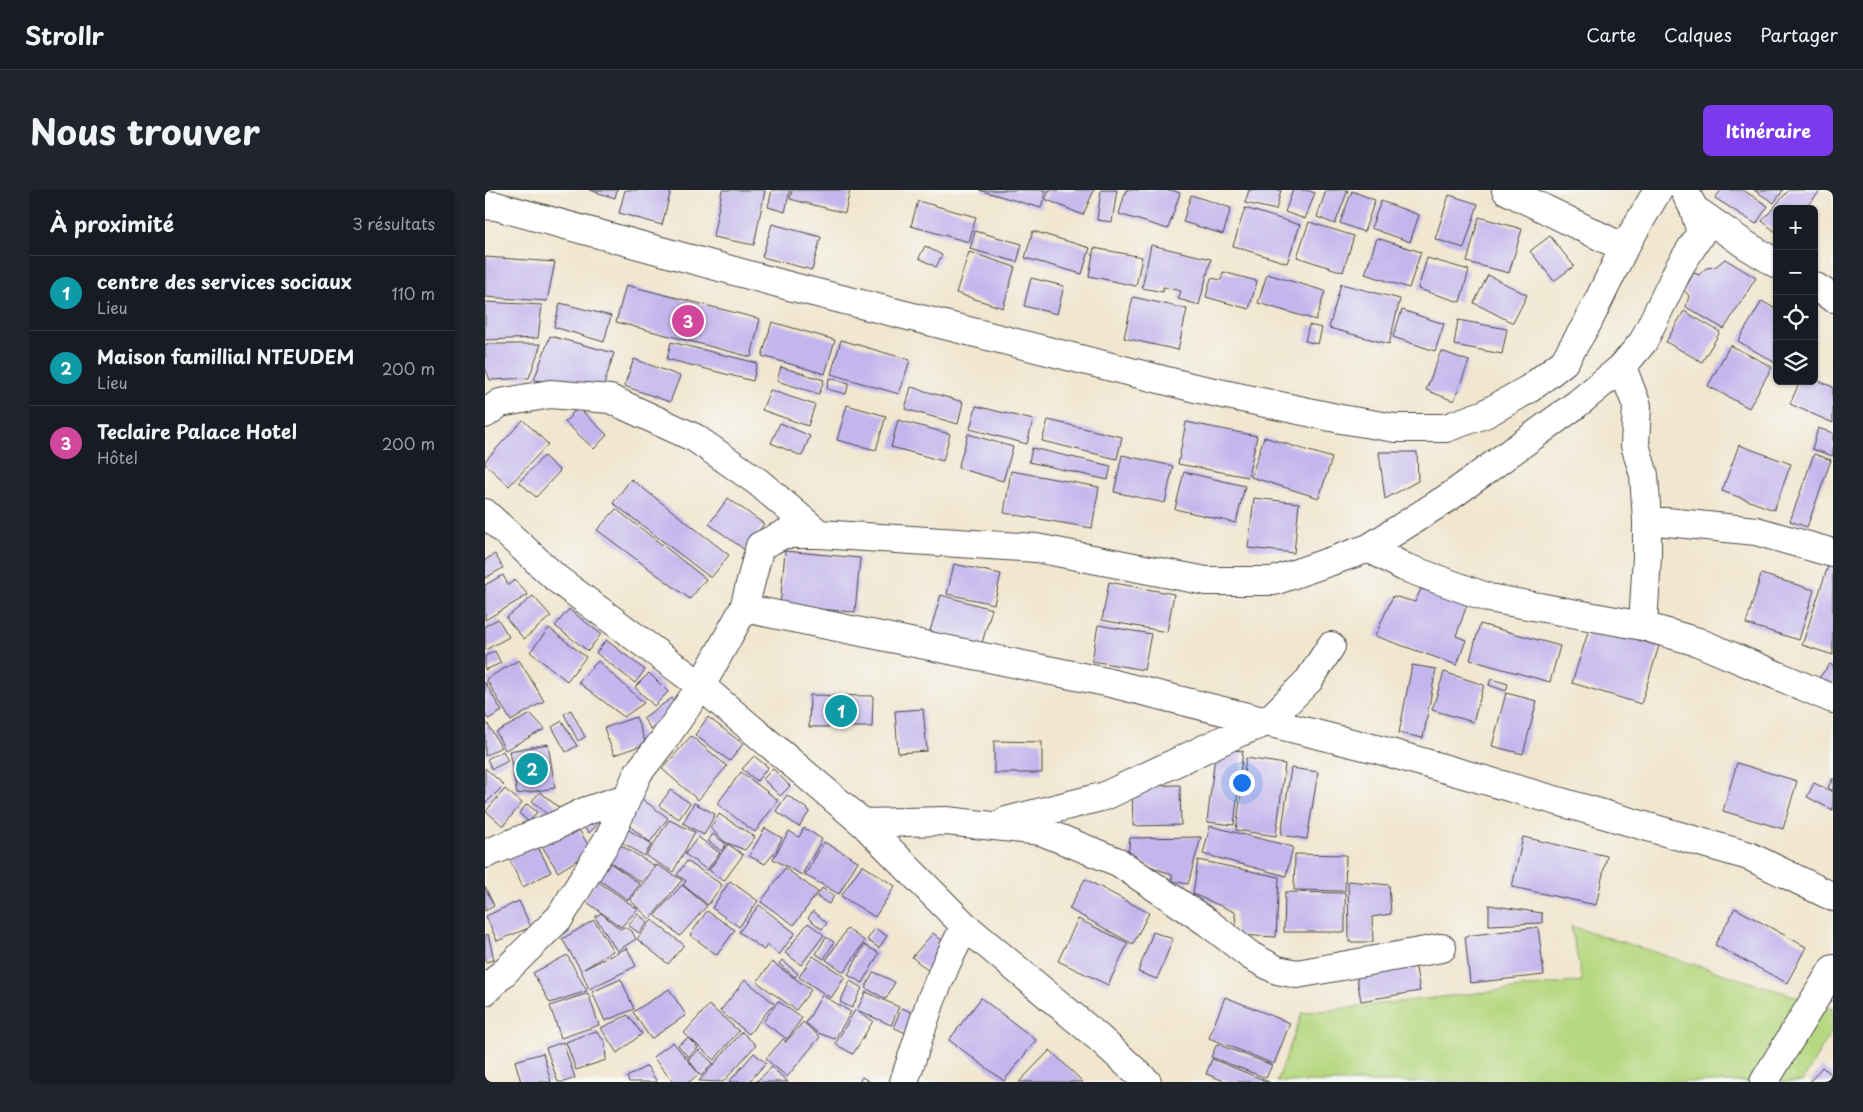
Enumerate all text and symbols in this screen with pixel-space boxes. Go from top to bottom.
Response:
text: Strollr [25,17,104,53]
text: Carte [1586,21,1636,48]
text: Calques [1664,21,1732,48]
text: Partager [1760,21,1838,48]
text: Nous trouver [30,104,260,157]
button: Itinéraire [1703,105,1833,156]
map controls [1773,205,1818,385]
button: + [1773,205,1818,250]
text: À proximité [50,207,174,239]
text: 3 résultats [352,211,435,235]
button: − [1773,250,1818,295]
text: centre des services sociaux [97,267,352,295]
text: 1 [62,281,70,305]
text: 110 m [392,281,435,305]
text: Lieu [97,295,128,319]
button: locate [1773,295,1818,340]
pin: 3 [672,302,704,340]
button: layers [1773,340,1818,385]
text: Maison famillial NTEUDEM [97,342,354,370]
text: 2 [60,356,72,380]
text: 200 m [382,356,435,380]
text: Lieu [97,370,128,394]
text: Teclaire Palace Hotel [97,417,297,445]
text: 3 [61,431,71,455]
text: 200 m [382,431,435,455]
text: Hôtel [97,445,138,469]
pin: 1 [825,692,857,730]
pin: 2 [516,750,548,788]
your location [1229,770,1255,796]

